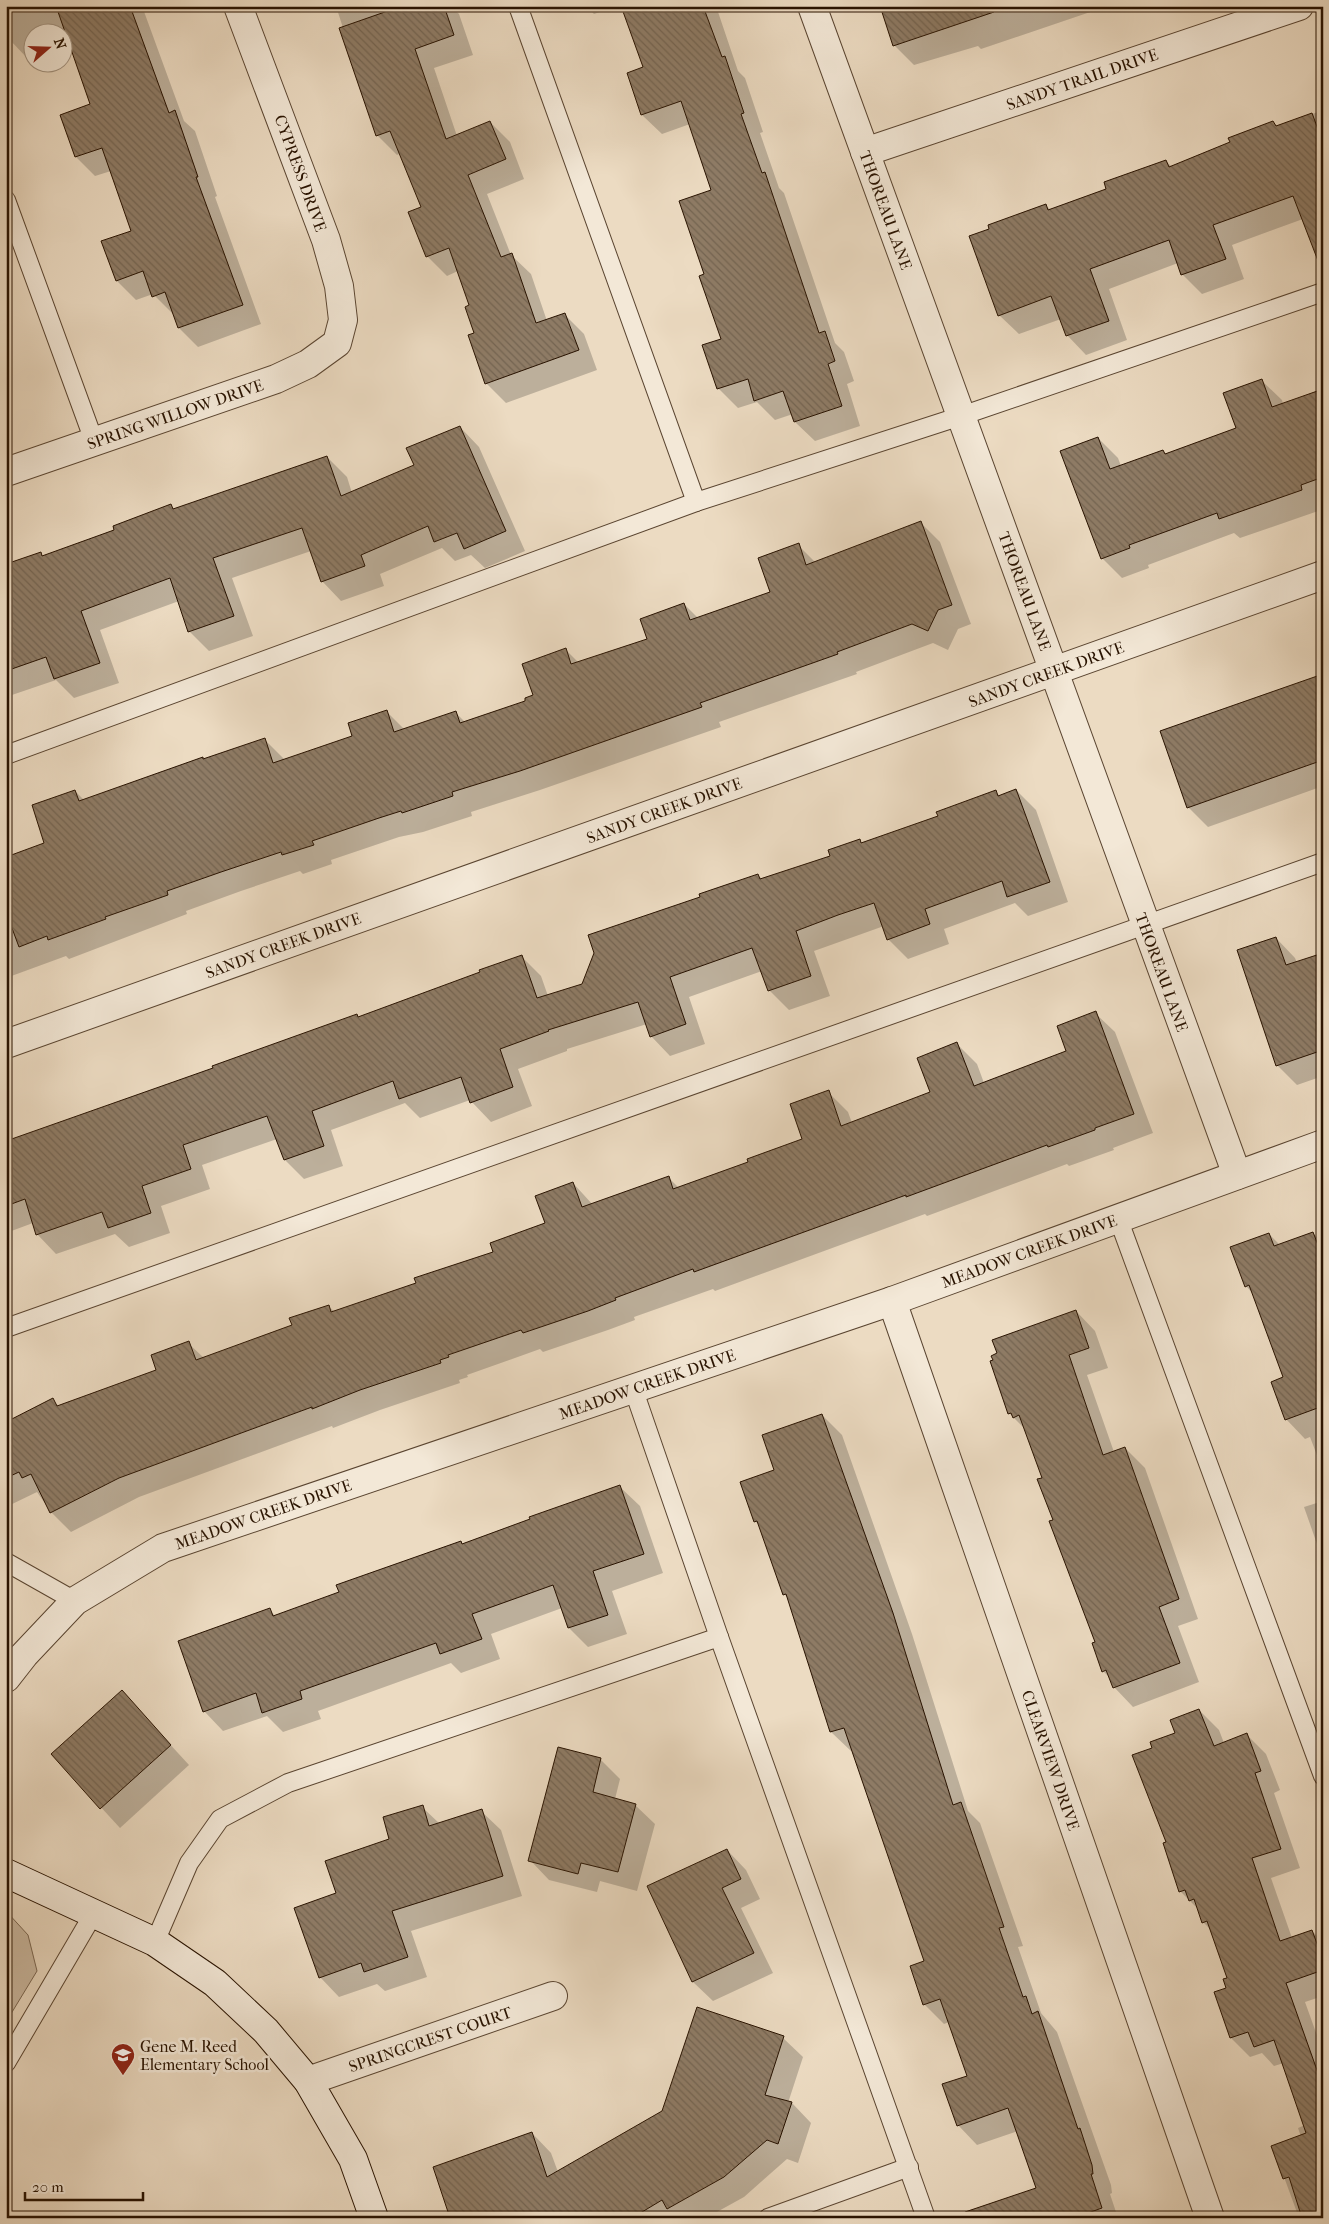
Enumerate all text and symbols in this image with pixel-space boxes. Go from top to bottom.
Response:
north arrow [22,22,72,72]
text: N [50,36,70,52]
street label: SANDY TRAIL DRIVE [1004,45,1161,114]
street label: CYPRESS DRIVE [271,112,331,234]
street label: THOREAU LANE [855,148,916,272]
street label: SPRING WILLOW DRIVE [85,375,266,454]
street label: THOREAU LANE [994,529,1055,653]
street label: SANDY CREEK DRIVE [966,637,1127,711]
street label: SANDY CREEK DRIVE [584,773,745,847]
street label: SANDY CREEK DRIVE [203,908,364,982]
street label: THOREAU LANE [1131,910,1192,1034]
street label: MEADOW CREEK DRIVE [939,1211,1120,1292]
street label: MEADOW CREEK DRIVE [556,1345,738,1424]
street label: MEADOW CREEK DRIVE [172,1475,354,1554]
street label: CLEARVIEW DRIVE [1018,1688,1083,1833]
street label: SPRINGCREST COURT [346,2003,514,2076]
place label: Gene M. Reed Elementary School [140,2037,269,2074]
school or university icon: Gene M. Reed Elementary School [110,2042,136,2076]
scale bar [25,2169,142,2201]
text: 20 m [32,2178,64,2196]

